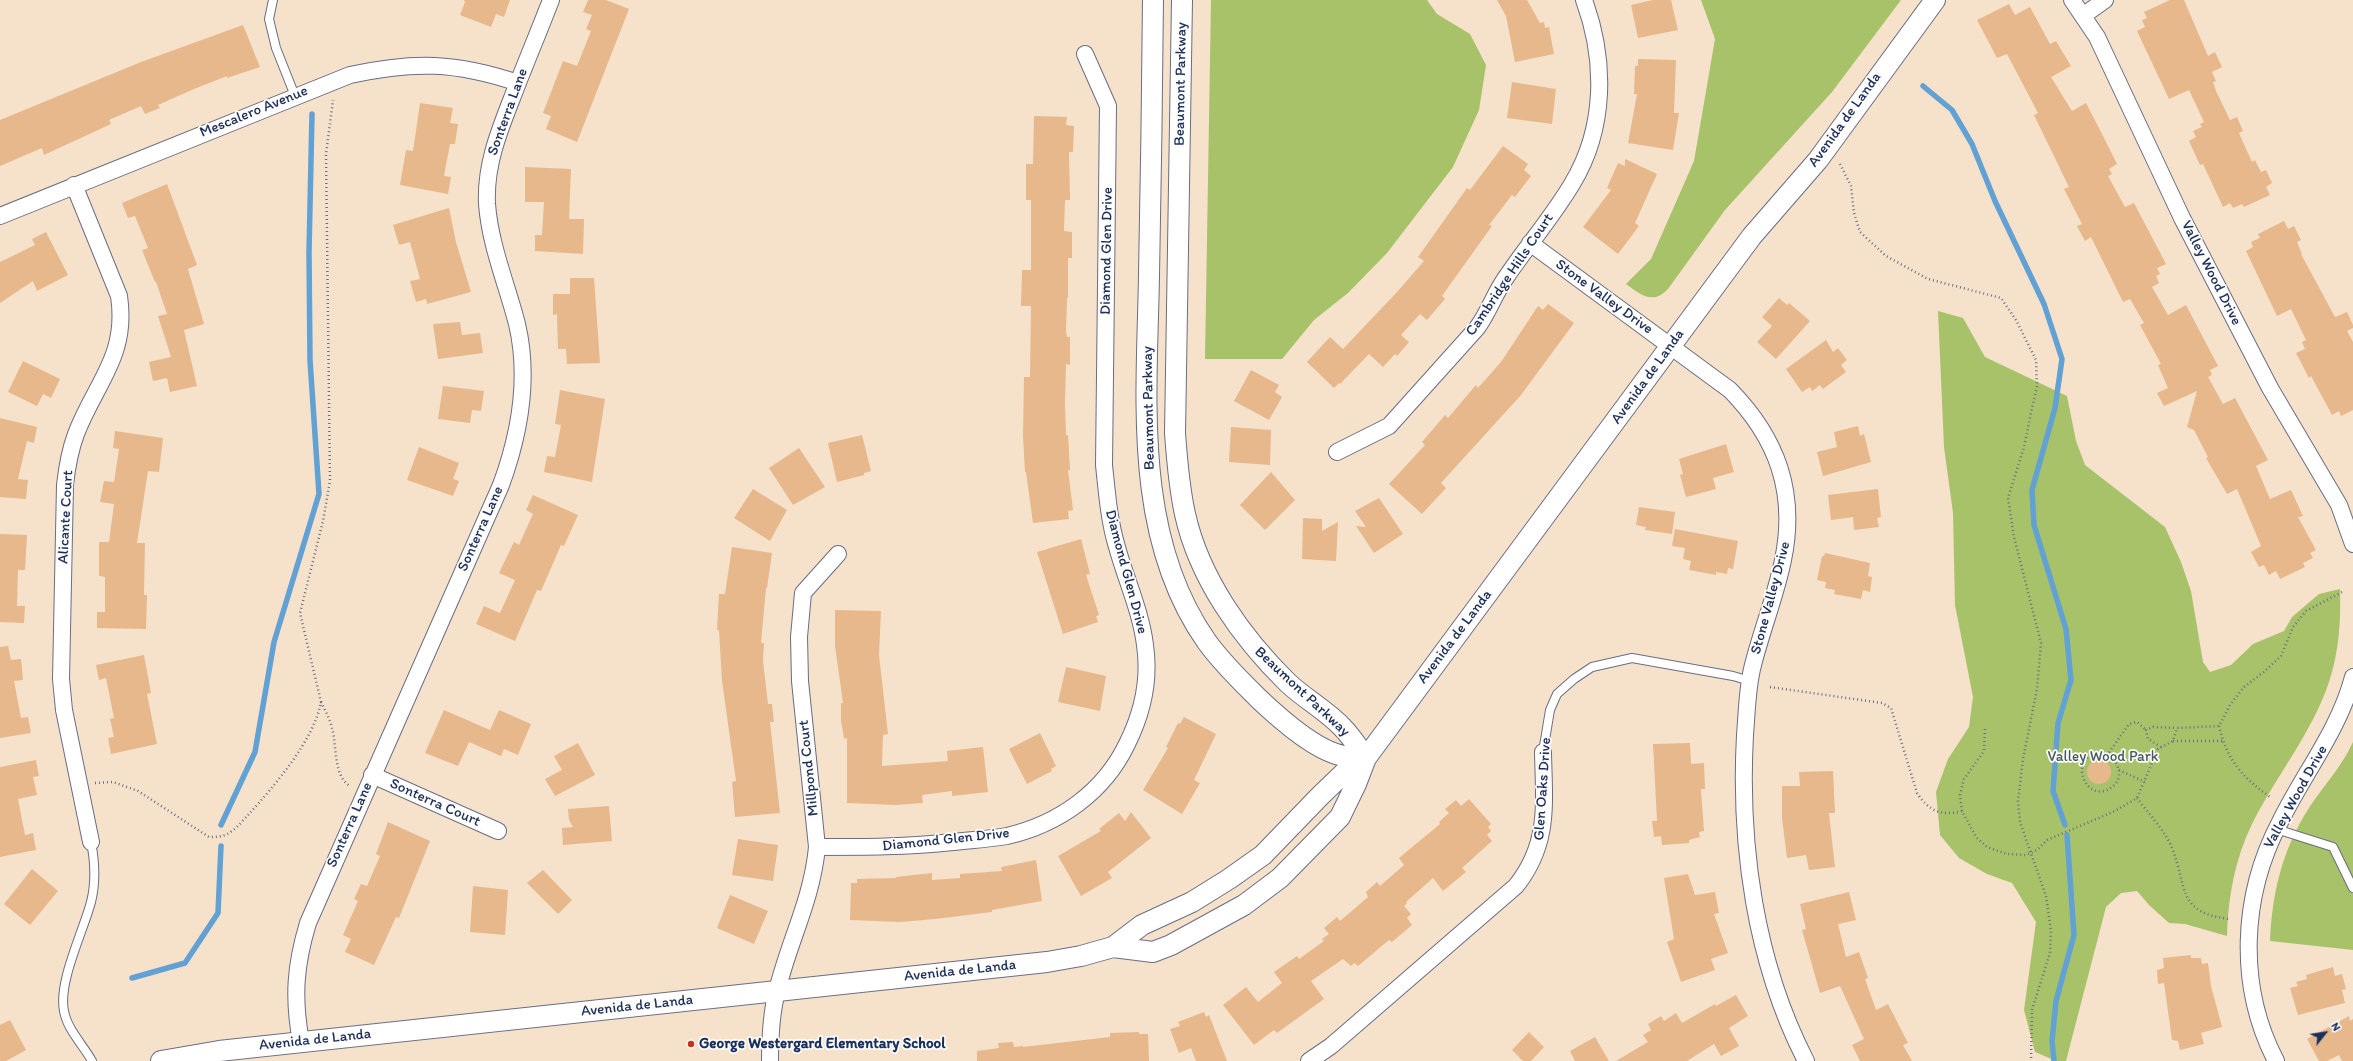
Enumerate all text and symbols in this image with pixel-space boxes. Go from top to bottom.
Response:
street label: Beaumont Parkway [1171,22,1191,146]
street label: Sonterra Lane [484,66,532,158]
street label: Avenida de Landa [1805,69,1885,171]
street label: Mescalero Avenue [197,82,311,142]
street label: Diamond Glen Drive [1097,187,1117,315]
street label: Cambridge Hills Court [1462,210,1558,340]
street label: Valley Wood Drive [2177,218,2245,328]
street label: Stone Valley Drive [1552,256,1656,338]
street label: Avenida de Landa [1608,326,1688,428]
street label: Beaumont Parkway [1139,346,1159,470]
street label: Alicante Court [55,470,77,564]
street label: Sonterra Lane [454,484,508,574]
street label: Diamond Glen Drive [1101,508,1151,636]
street label: Stone Valley Drive [1747,540,1795,656]
street label: Avenida de Landa [1414,587,1496,687]
street label: Beaumont Parkway [1251,643,1353,741]
street label: Millpond Court [795,719,823,817]
street label: Glen Oaks Drive [1530,737,1556,841]
street label: Valley Wood Drive [2260,742,2332,852]
park label: Valley Wood Park [2048,748,2158,766]
street label: Sonterra Court [387,775,483,831]
street label: Sonterra Lane [323,780,377,870]
street label: Diamond Glen Drive [881,824,1011,856]
street label: Avenida de Landa [903,956,1017,986]
street label: Avenida de Landa [580,991,694,1021]
north arrow [2305,1013,2345,1053]
text: N [2328,1020,2343,1033]
street label: Avenida de Landa [258,1025,372,1055]
place label: George Westergard Elementary School [699,1035,945,1053]
marker: George Westergard Elementary School [686,1039,696,1049]

